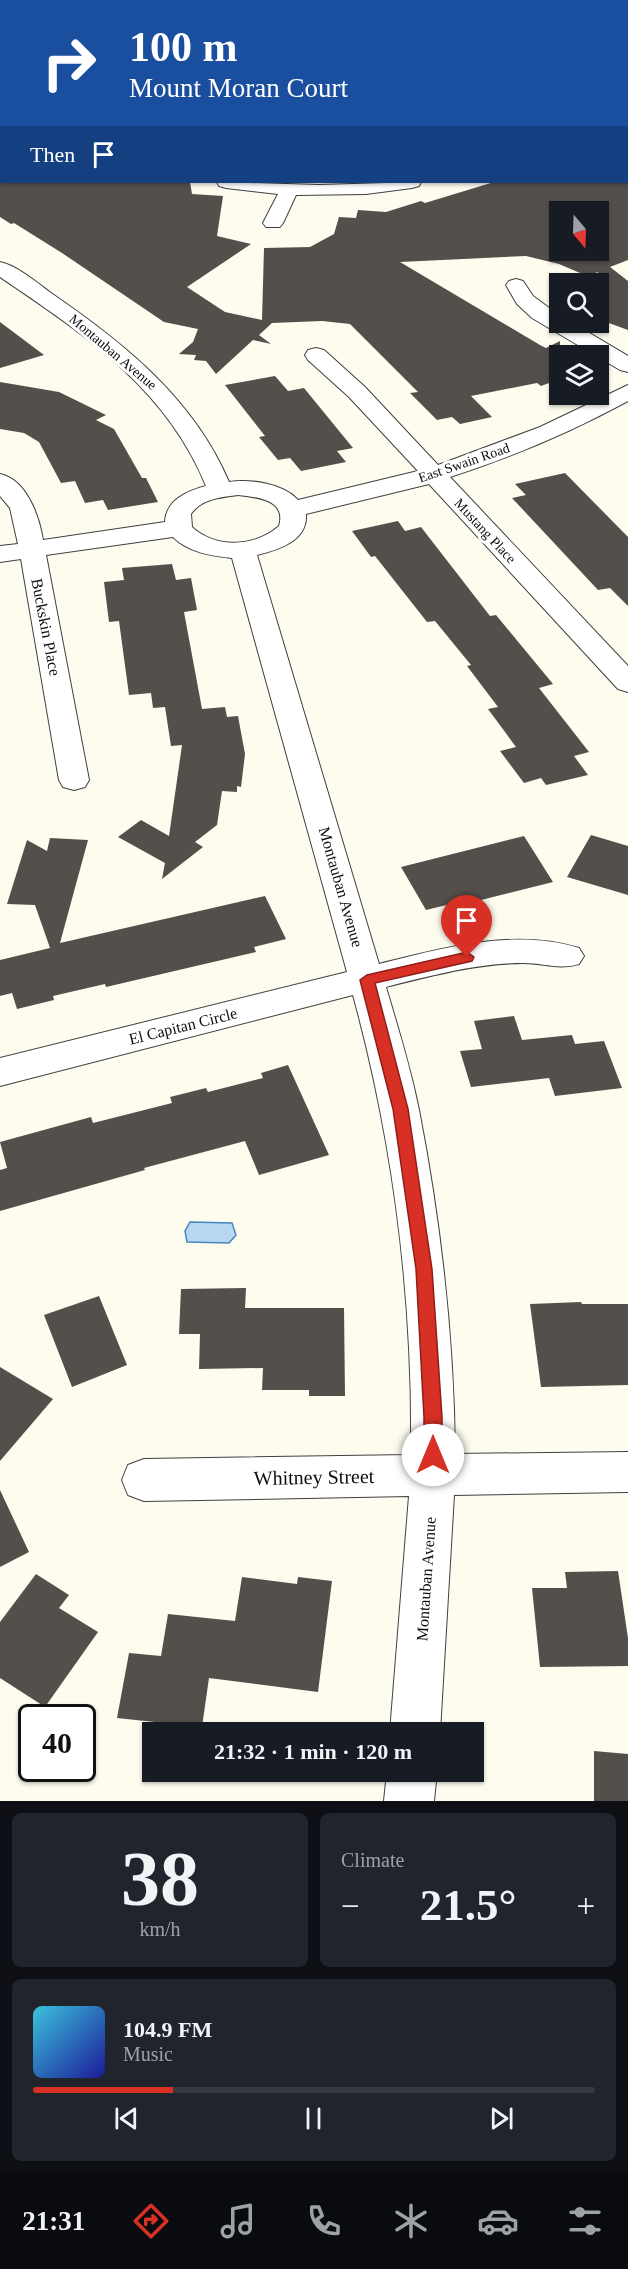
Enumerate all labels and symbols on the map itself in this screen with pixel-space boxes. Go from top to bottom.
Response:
north arrow [549,201,609,261]
street label: Montauban Avenue [66,311,160,393]
street label: East Swain Road [416,440,512,486]
street label: Mustang Place [451,496,519,566]
street label: Buckskin Place [28,577,64,677]
street label: Montauban Avenue [316,825,366,949]
pin [441,895,492,957]
street label: El Capitan Circle [127,1004,239,1049]
position arrow [401,1423,465,1487]
street label: Whitney Street [254,1465,375,1490]
street label: Montauban Avenue [413,1516,439,1642]
speed limit sign: 40 [18,1704,96,1782]

